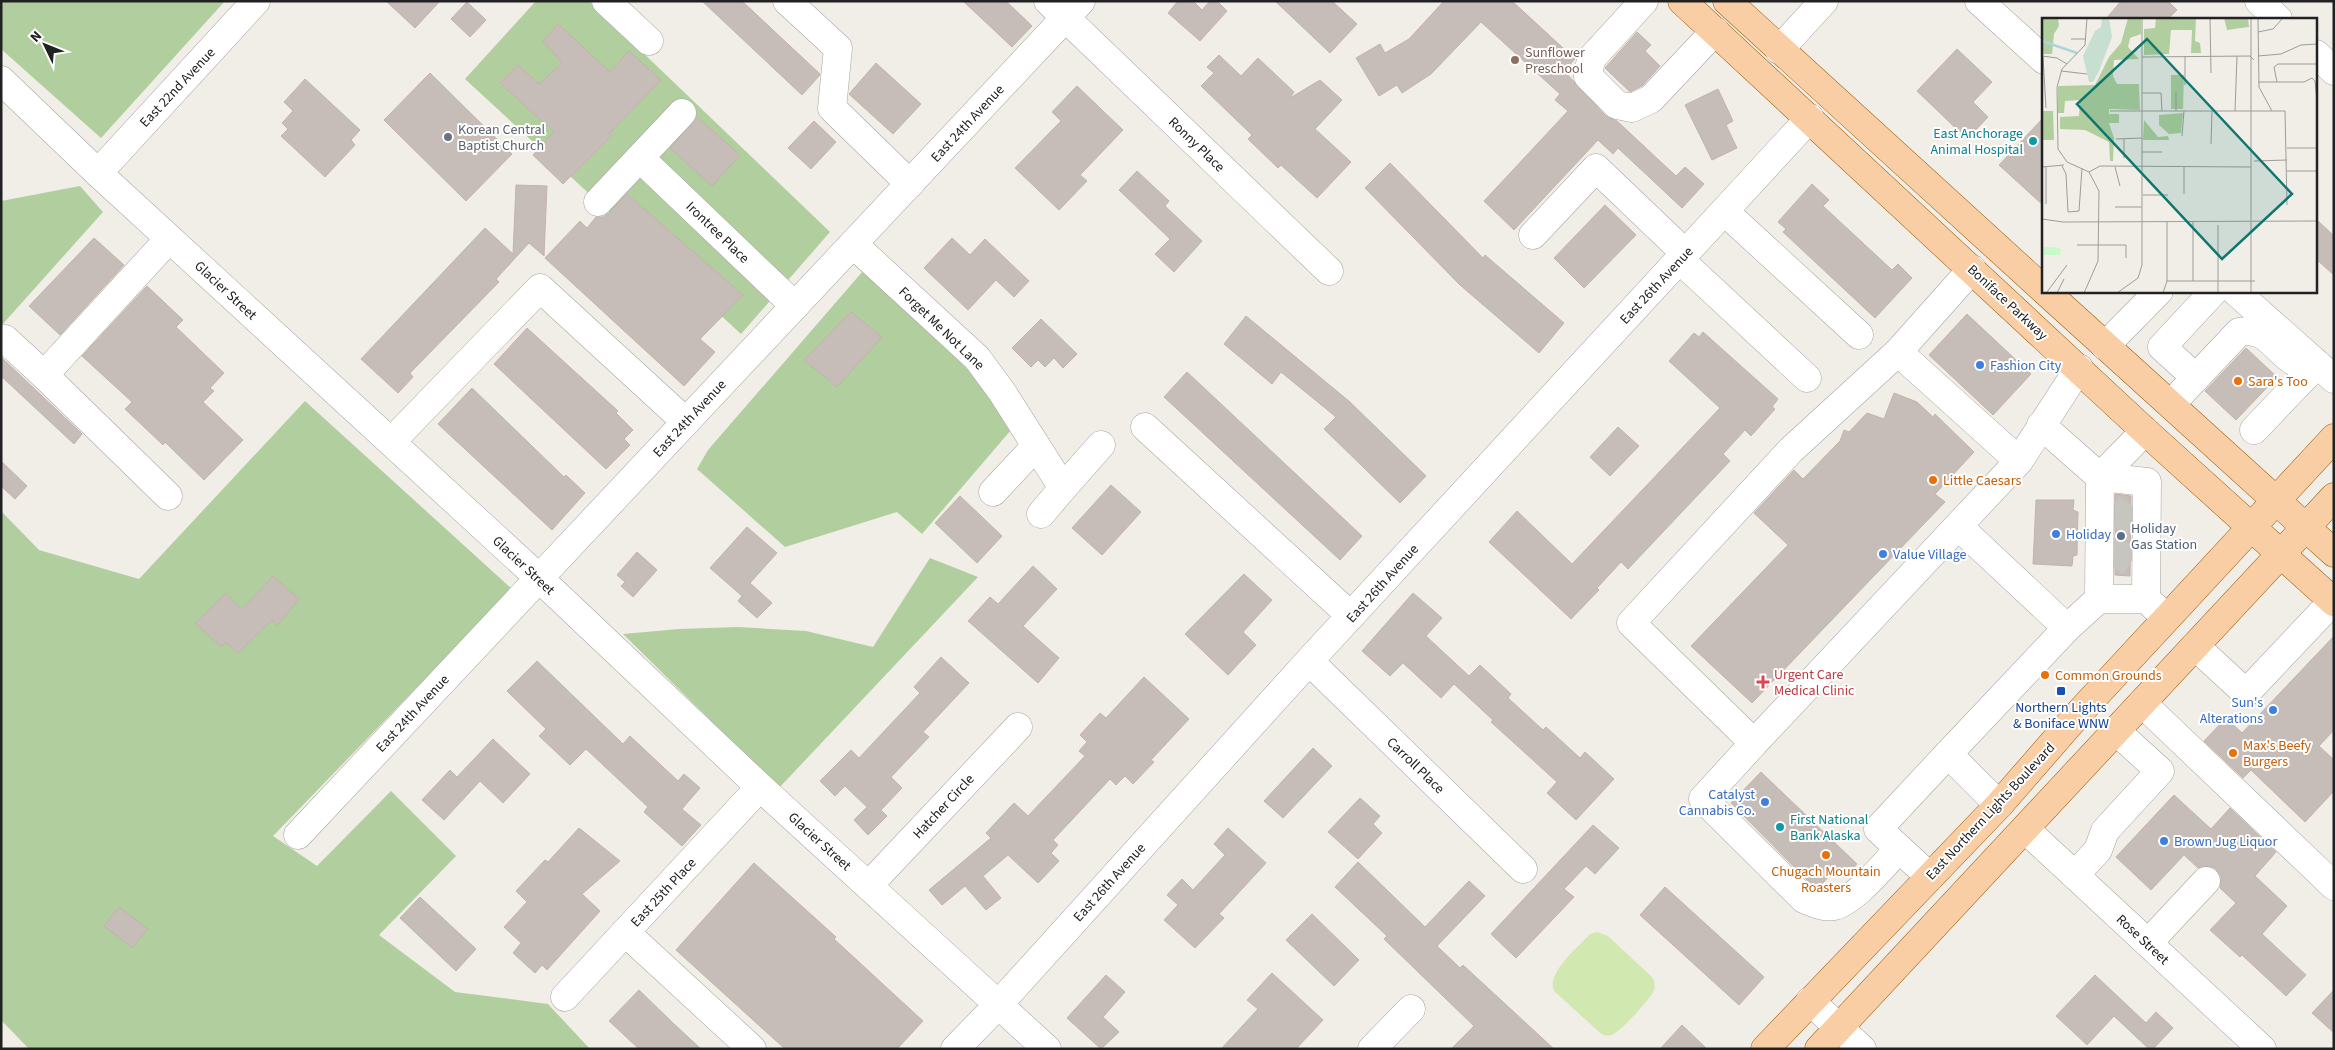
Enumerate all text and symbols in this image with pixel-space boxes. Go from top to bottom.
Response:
inset map [2042,18,2318,292]
north arrow [20,20,70,70]
text: N [26,27,47,47]
street label: East 22nd Avenue [135,43,220,132]
place label: Sunflower Preschool [1525,43,1585,79]
marker: Sunflower Preschool [1509,54,1521,66]
street label: East 24th Avenue [926,80,1009,167]
street label: Ronny Place [1164,113,1229,177]
place label: Korean Central Baptist Church [458,120,545,156]
place label: East Anchorage Animal Hospital [1930,124,2023,160]
marker: Korean Central Baptist Church [442,131,454,143]
marker: East Anchorage Animal Hospital [2027,135,2039,147]
street label: Irontree Place [681,197,754,268]
street label: East 26th Avenue [1615,242,1698,329]
street label: Glacier Street [190,257,261,325]
street label: Boniface Parkway [1963,260,2052,346]
street label: Forget Me Not Lane [894,282,989,375]
place label: Fashion City [1990,356,2062,376]
marker: Fashion City [1974,359,1986,371]
place label: Sara's Too [2248,372,2308,392]
street label: East 24th Avenue [648,375,731,462]
marker: Sara's Too [2232,375,2244,387]
place label: Little Caesars [1943,471,2021,491]
marker: Little Caesars [1927,474,1939,486]
place label: Holiday Gas Station [2131,519,2197,555]
place label: Holiday [2066,525,2112,545]
marker: Holiday [2050,528,2062,540]
marker: Holiday Gas Station [2115,530,2127,542]
street label: Glacier Street [488,532,559,600]
street label: East 26th Avenue [1342,540,1424,627]
place label: Value Village [1893,545,1967,565]
marker: Value Village [1877,548,1889,560]
place label: Urgent Care Medical Clinic [1774,665,1855,701]
place label: Common Grounds [2055,666,2162,686]
marker: Common Grounds [2039,669,2051,681]
street label: East 24th Avenue [371,670,454,757]
marker: Urgent Care Medical Clinic [1756,675,1770,689]
marker: Northern Lights & Boniface WNW [2055,685,2067,697]
place label: Sun's Alterations [2200,693,2263,729]
place label: Northern Lights & Boniface WNW [2013,698,2109,734]
marker: Sun's Alterations [2267,704,2279,716]
street label: Carroll Place [1382,733,1449,799]
place label: Max's Beefy Burgers [2243,736,2312,772]
street label: East Northern Lights Boulevard [1921,738,2060,885]
marker: Max's Beefy Burgers [2227,747,2239,759]
street label: Hatcher Circle [908,770,979,844]
place label: Catalyst Cannabis Co. [1679,785,1755,821]
marker: Catalyst Cannabis Co. [1759,796,1771,808]
street label: Glacier Street [783,808,855,876]
place label: First National Bank Alaska [1790,810,1869,846]
marker: First National Bank Alaska [1774,821,1786,833]
place label: Brown Jug Liquor [2174,832,2277,852]
marker: Brown Jug Liquor [2158,835,2170,847]
street label: East 26th Avenue [1069,839,1151,926]
marker: Chugach Mountain Roasters [1820,849,1832,861]
street label: East 25th Place [626,854,701,932]
place label: Chugach Mountain Roasters [1771,862,1881,898]
street label: Rose Street [2111,910,2173,970]

